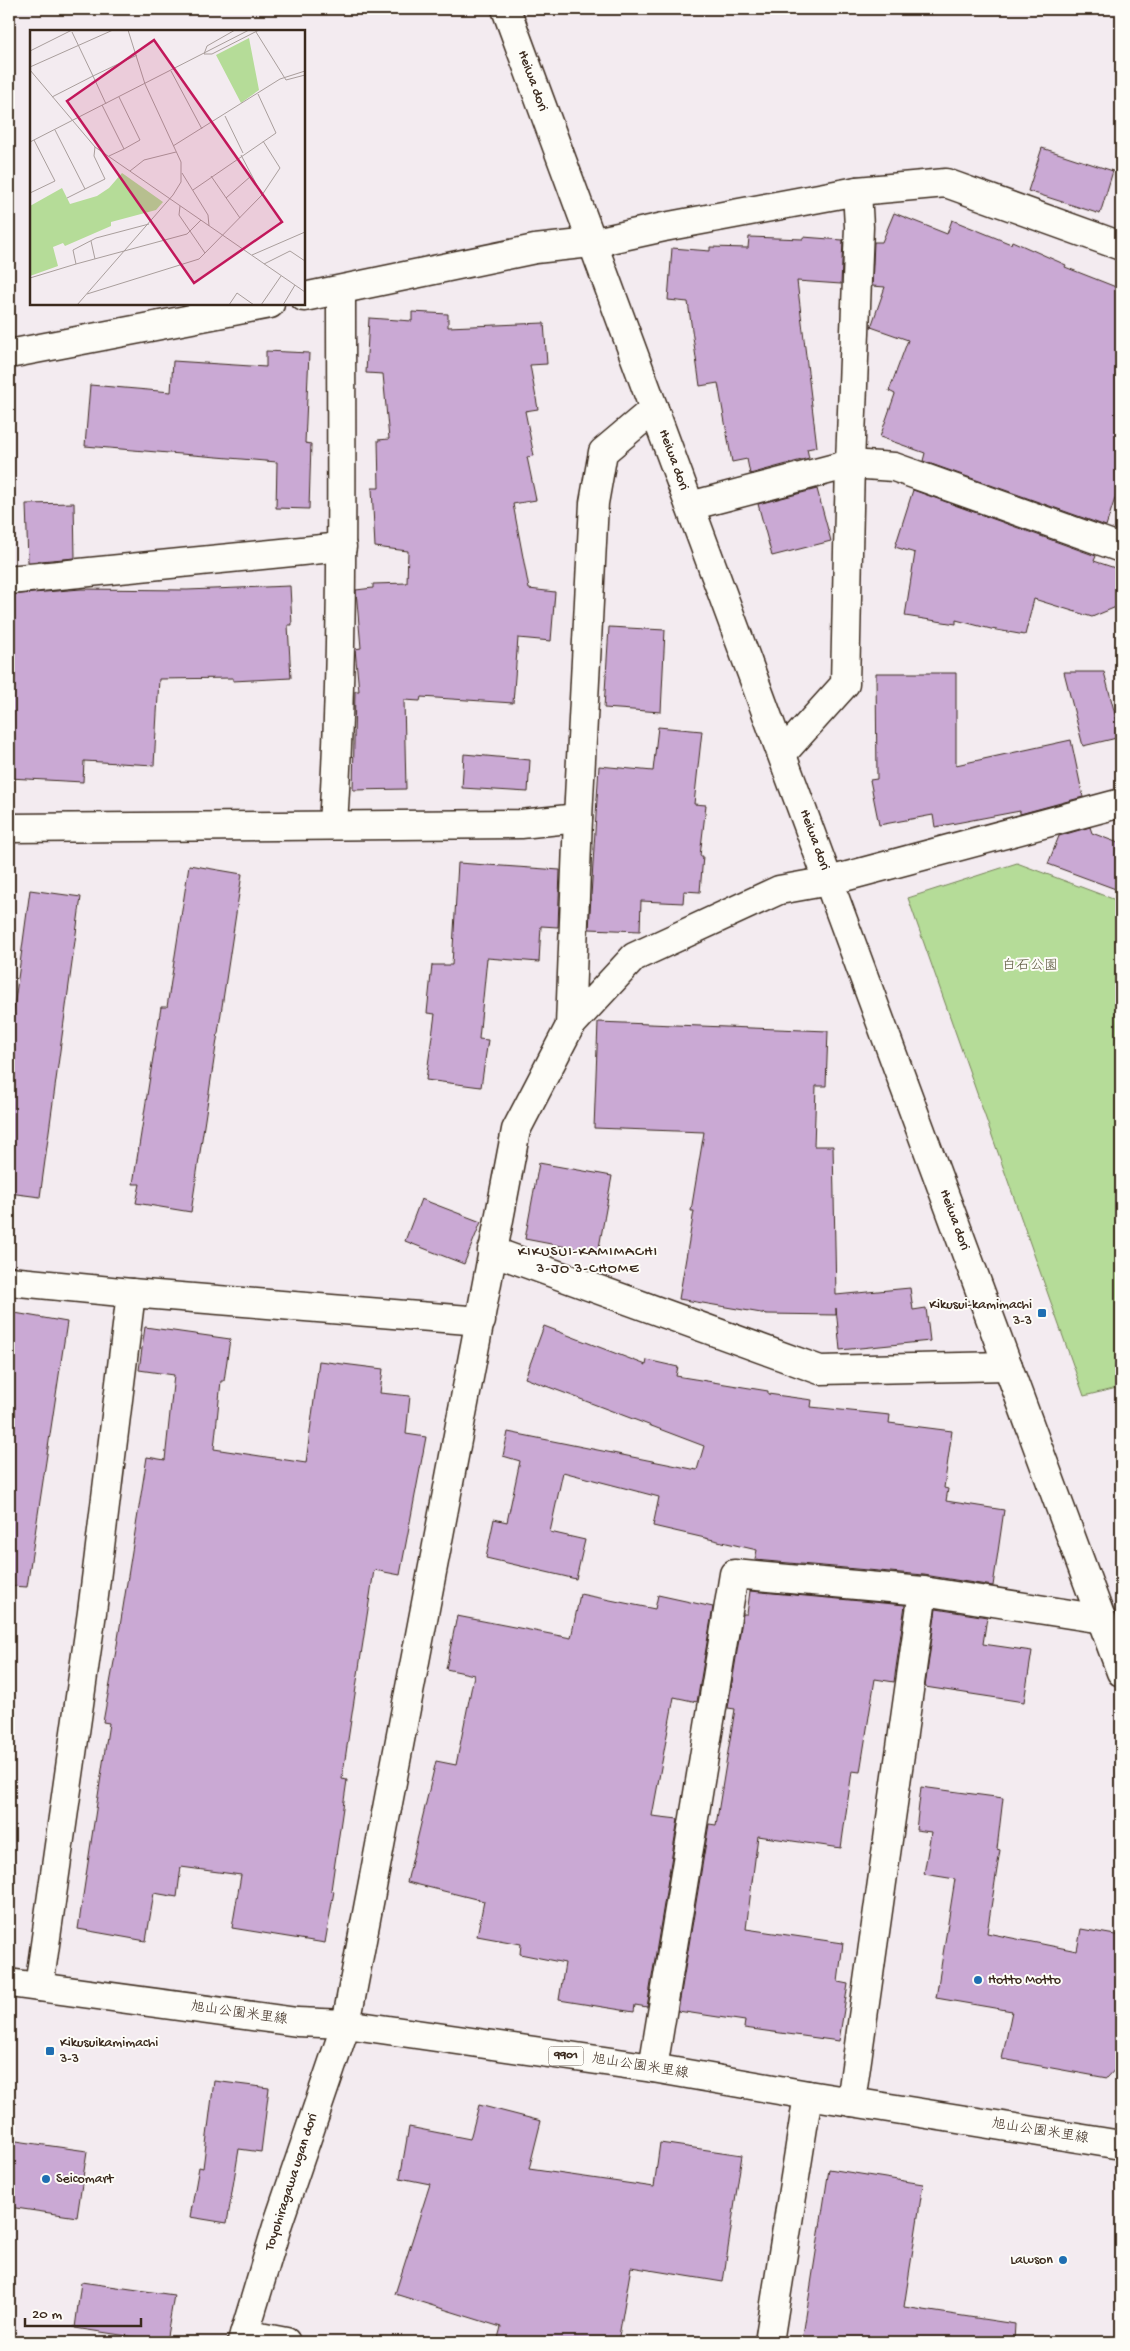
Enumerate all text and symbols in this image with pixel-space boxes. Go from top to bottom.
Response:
inset map [30,30,305,305]
street label: Heiwa dori [513,48,551,114]
street label: Heiwa dori [654,427,692,493]
street label: Heiwa dori [795,807,833,873]
park label: 白石公園 [1002,958,1058,975]
street label: Heiwa dori [935,1187,973,1253]
district label: KIKUSUI-KAMIMACHI 3-JO 3-CHOME [518,1243,658,1278]
place label: Kikusui-kamimachi 3-3 [929,1297,1032,1330]
marker: Kikusui-kamimachi 3-3 [1036,1307,1048,1319]
place label: Hotto Motto [988,1972,1061,1989]
marker: Hotto Motto [972,1974,984,1986]
street label: 旭山公園米里線 [189,1999,289,2029]
place label: Kikusuikamimachi 3-3 [59,2035,158,2068]
marker: Kikusuikamimachi 3-3 [44,2045,56,2057]
road number: 9901 [548,2046,584,2066]
street label: 旭山公園米里線 [590,2051,690,2083]
street label: Toyohiragawa ugan dori [261,2111,322,2254]
street label: 旭山公園米里線 [990,2116,1090,2148]
place label: Seicomart [56,2171,114,2188]
marker: Seicomart [40,2173,52,2185]
place label: Lawson [1010,2252,1053,2269]
marker: Lawson [1057,2254,1069,2266]
scale bar [25,2296,141,2328]
text: 20 m [32,2306,62,2324]

